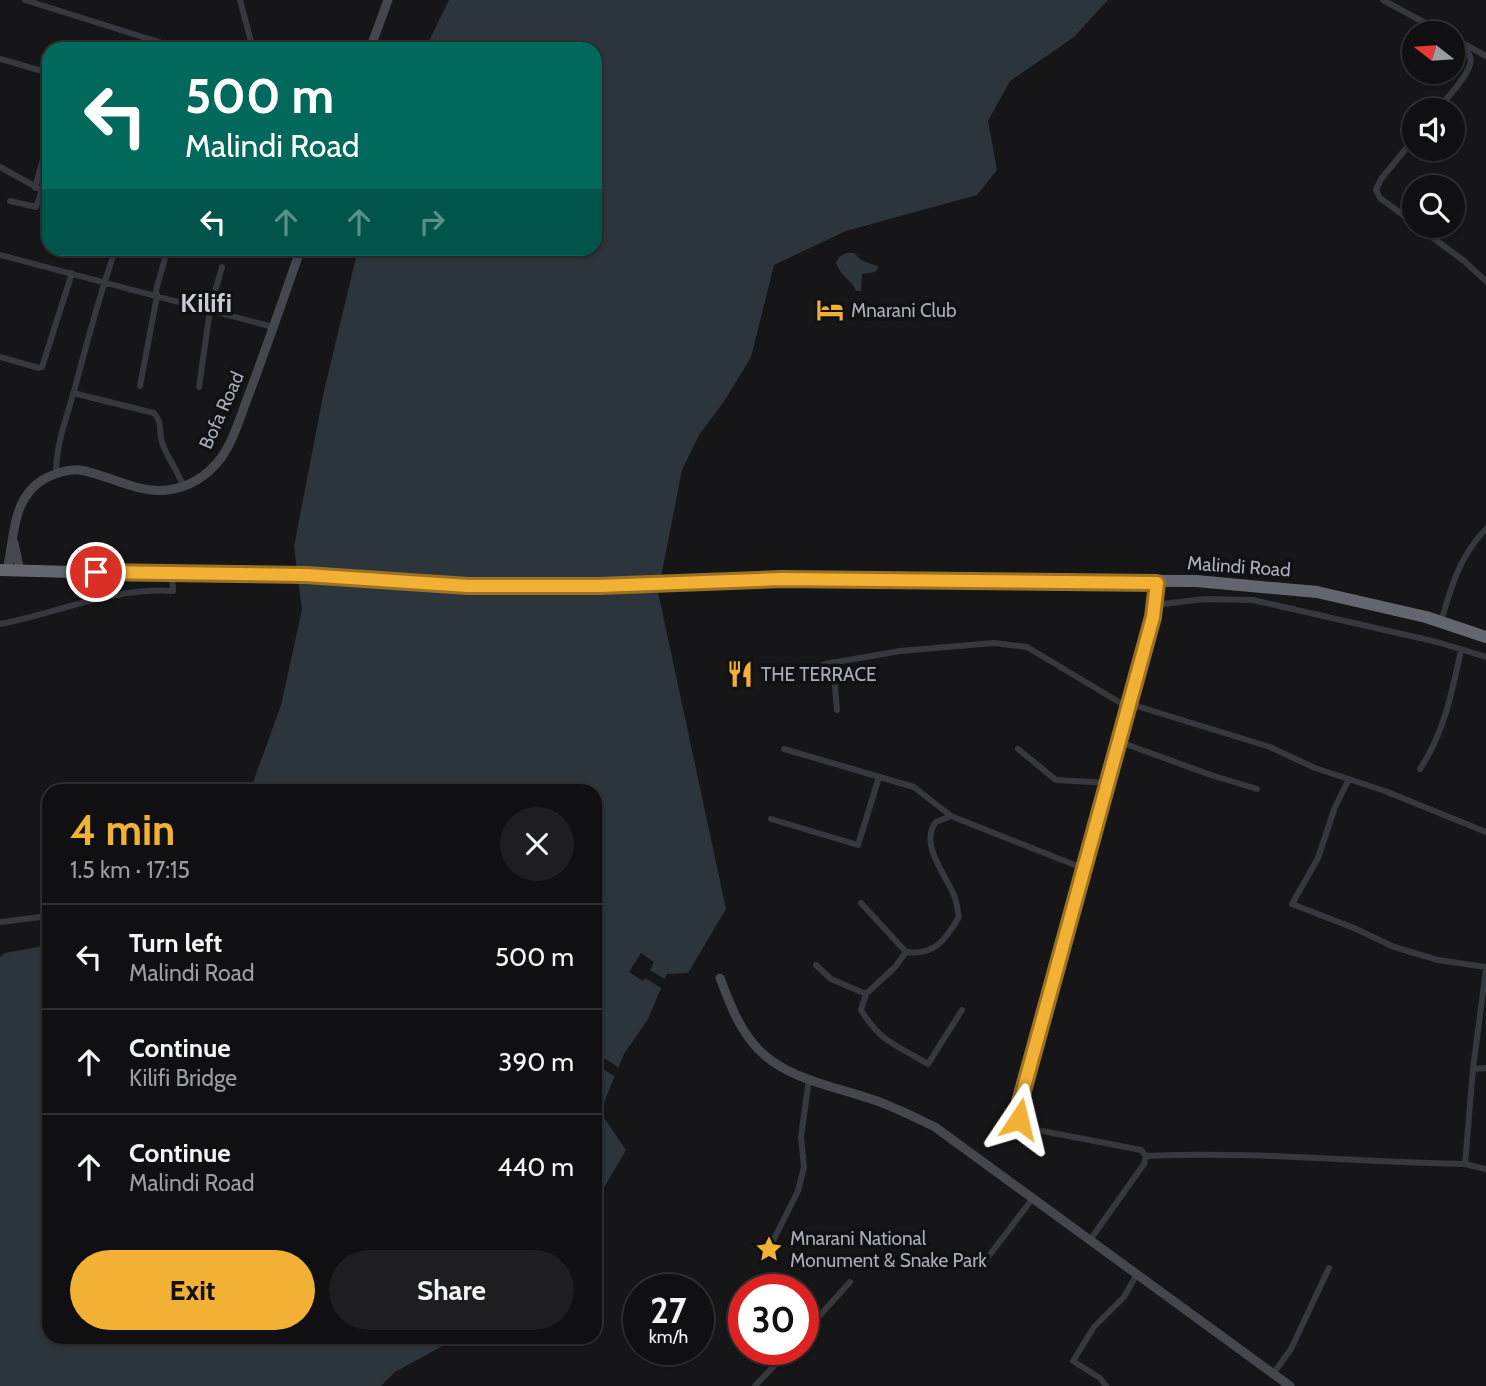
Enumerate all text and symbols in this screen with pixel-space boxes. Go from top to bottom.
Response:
north arrow [1402,21,1465,84]
map controls [1402,21,1465,238]
text: 500 m [185,66,334,125]
icon: left [70,70,161,161]
button: sound [1402,98,1465,161]
text: Malindi Road [185,126,360,165]
button: search [1402,175,1465,238]
icon: left [194,203,232,241]
icon: ahead [267,203,305,241]
icon: ahead [340,203,378,241]
icon: right [413,203,451,241]
district label: Kilifi [180,287,232,319]
hotel icon: Mnarani Club [815,295,845,325]
place label: Mnarani Club [851,299,957,322]
street label: Bofa Road [194,368,249,453]
pin [66,542,126,602]
street label: Malindi Road [1186,551,1291,582]
icon: arrive [77,553,115,591]
restaurant icon: THE TERRACE [725,659,755,689]
place label: THE TERRACE [761,663,877,686]
text: 4 min [70,804,175,856]
button: close [500,807,574,881]
text: 1.5 km · 17:15 [70,856,190,884]
text: Turn left [129,927,222,959]
icon: left [70,938,108,976]
text: 500 m [495,941,574,973]
text: Malindi Road [129,959,254,987]
text: Continue [129,1032,231,1064]
icon: ahead [70,1043,108,1081]
text: 390 m [498,1046,574,1078]
text: Kilifi Bridge [129,1064,237,1092]
position arrow [982,1082,1056,1156]
text: Continue [129,1137,231,1169]
icon: ahead [70,1148,108,1186]
text: 440 m [497,1151,574,1183]
text: Malindi Road [129,1169,254,1197]
place label: Mnarani National Monument & Snake Park [790,1227,987,1272]
place icon: Mnarani National Monument & Snake Park [754,1234,784,1264]
button: Exit [70,1250,315,1330]
button: Share [329,1250,574,1330]
speed limit sign: 30 [728,1274,819,1365]
text: 27 [650,1289,687,1332]
text: km/h [649,1326,688,1348]

